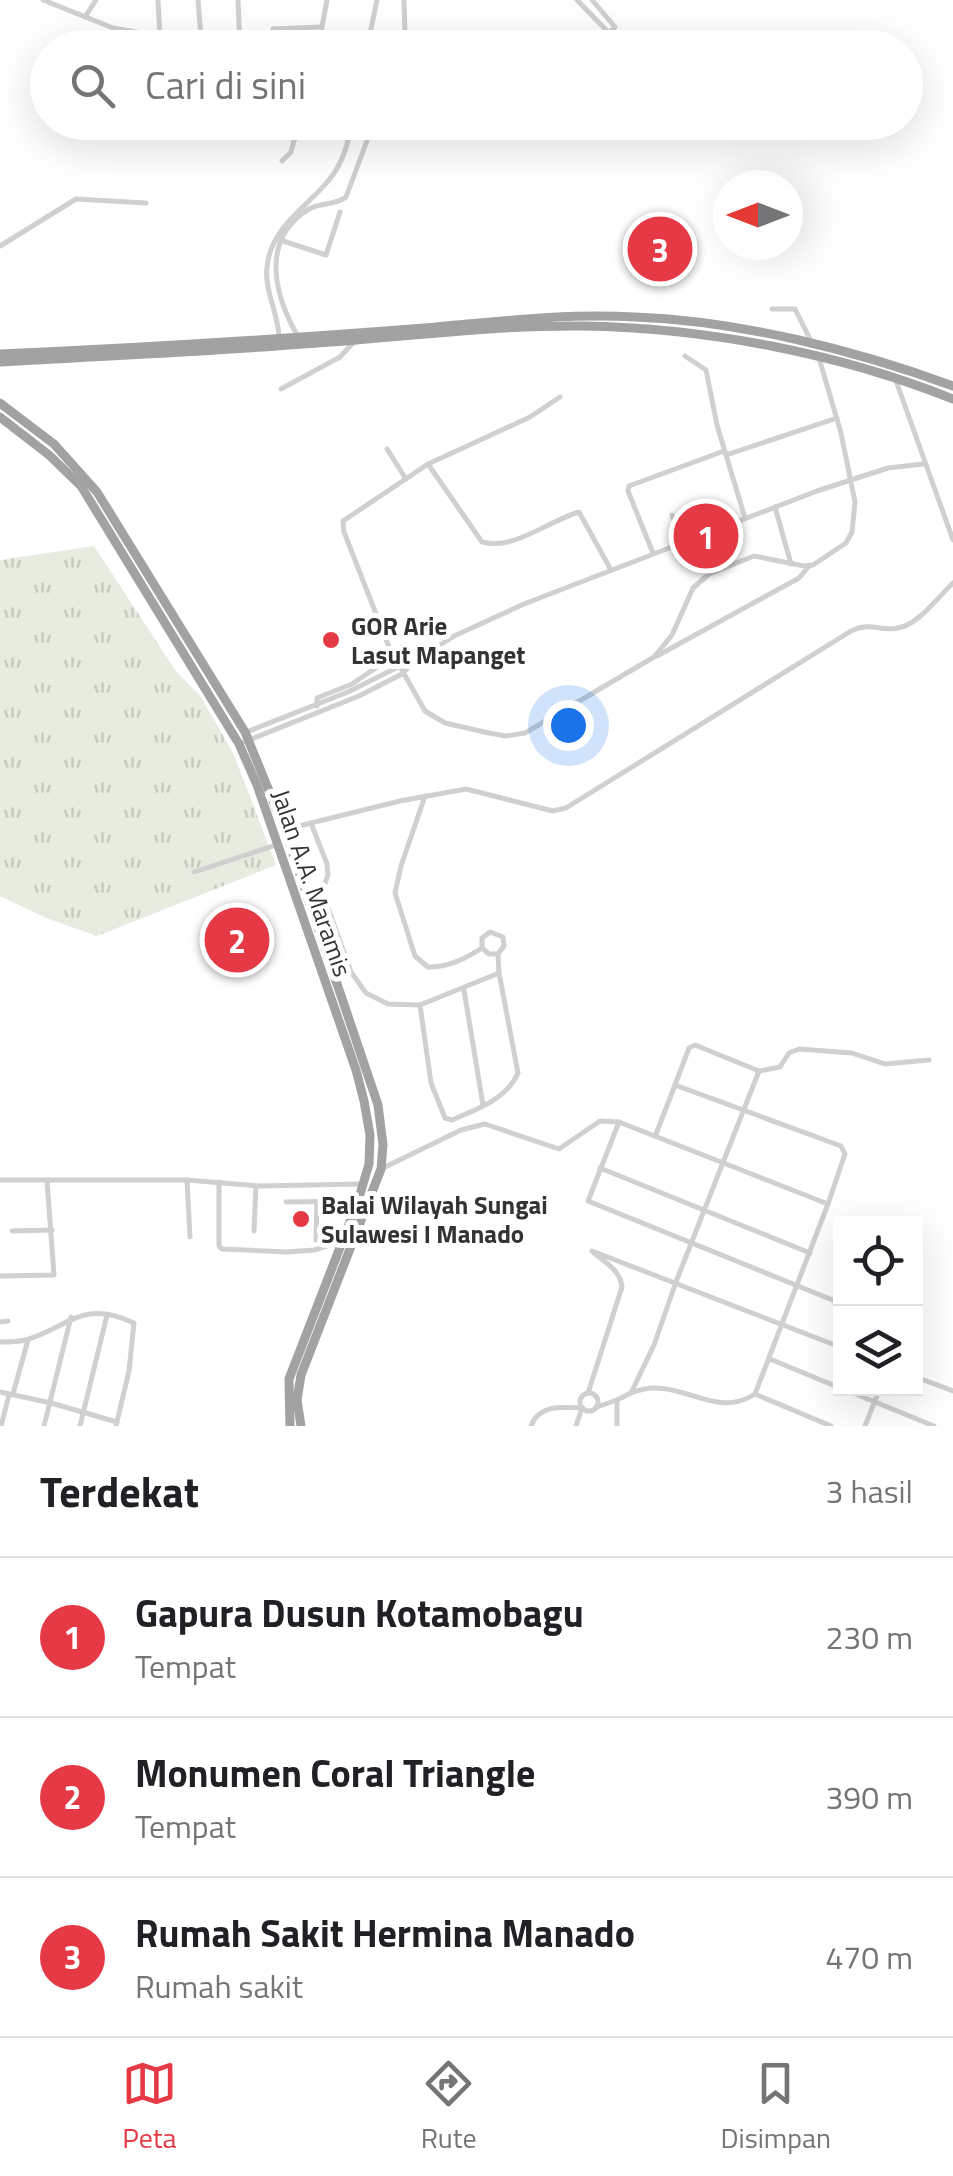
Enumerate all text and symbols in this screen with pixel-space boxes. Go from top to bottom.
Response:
search box [30,30,923,140]
text: Cari di sini [145,56,306,114]
icon: search [65,58,120,113]
north arrow [713,170,803,260]
pin: 3 [628,212,692,286]
pin: 1 [674,498,738,574]
place label: GOR Arie Lasut Mapanget [351,607,525,674]
marker: GOR Arie Lasut Mapanget [320,629,342,651]
your location [543,700,594,751]
street label: Jalan A.A. Maramis [262,784,362,982]
pin: 2 [204,902,270,978]
place label: Balai Wilayah Sungai Sulawesi I Manado [321,1186,548,1253]
marker: Balai Wilayah Sungai Sulawesi I Manado [290,1208,312,1230]
map controls [833,1216,923,1396]
button: locate [833,1216,923,1306]
button: layers [833,1306,923,1396]
text: Terdekat [40,1459,199,1523]
text: 3 hasil [826,1467,913,1515]
text: Gapura Dusun Kotamobagu [135,1584,584,1642]
text: 1 [64,1613,81,1661]
text: 230 m [825,1613,913,1661]
text: Tempat [135,1642,236,1690]
text: Monumen Coral Triangle [135,1744,535,1802]
text: 2 [64,1773,81,1821]
text: 390 m [825,1773,913,1821]
text: Tempat [135,1802,236,1850]
text: Rumah Sakit Hermina Manado [135,1904,635,1962]
text: 3 [64,1933,81,1981]
text: 470 m [825,1933,913,1981]
text: Rumah sakit [135,1962,303,2010]
tab: Peta [122,2056,177,2159]
tab: Rute [421,2056,477,2159]
tab: Disimpan [721,2056,831,2159]

